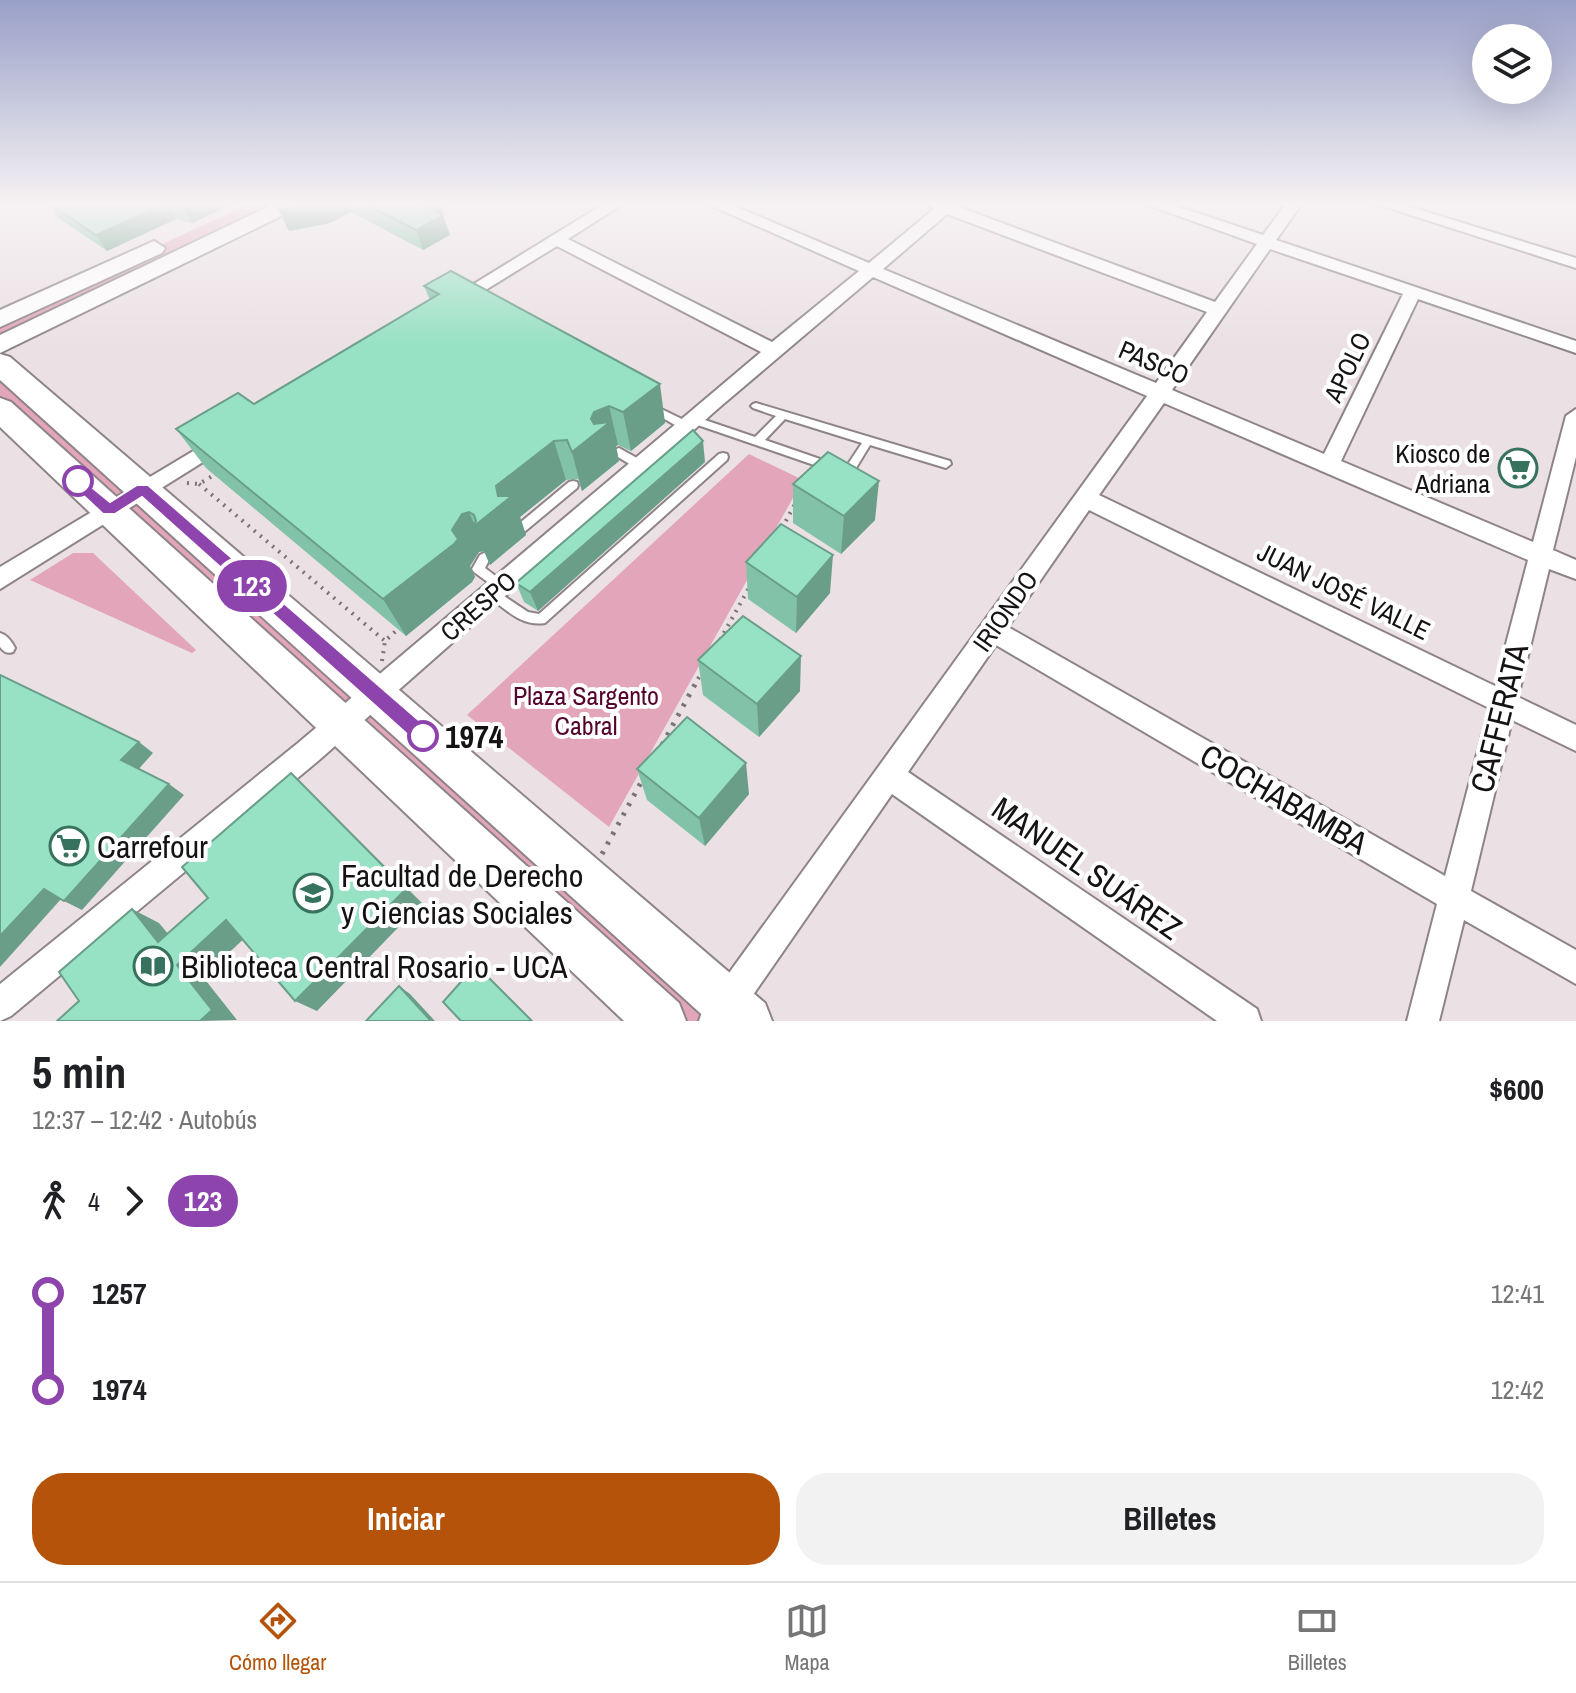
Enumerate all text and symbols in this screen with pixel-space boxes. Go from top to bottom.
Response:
map controls [1472,24,1552,104]
button: layers [1472,24,1552,104]
street label: APOLO [1315,326,1379,409]
street label: PASCO [1114,332,1194,392]
place label: Kiosco de Adriana [1395,436,1490,501]
supermarket icon: Kiosco de Adriana [1497,447,1539,489]
unlabelled marker [63,466,93,496]
street label: JUAN JOSÉ VALLE [1252,534,1436,648]
line badge: 123 [206,560,298,612]
street label: CRESPO [433,563,523,649]
street label: IRIONDO [965,564,1045,658]
text: 123 [233,567,271,605]
street label: CAFFERATA [1460,639,1538,797]
park label: Plaza Sargento Cabral [513,678,659,743]
place label: 1974 [445,715,504,758]
marker: 1974 [408,721,438,751]
street label: COCHABAMBA [1192,734,1376,865]
street label: MANUEL SUÁREZ [984,787,1190,949]
supermarket icon: Carrefour [48,825,90,867]
place label: Carrefour [97,825,208,868]
place label: Facultad de Derecho y Ciencias Sociales [341,854,583,934]
school or university icon: Facultad de Derecho y Ciencias Sociales [292,872,334,914]
library icon: Biblioteca Central Rosario - UCA [132,945,174,987]
place label: Biblioteca Central Rosario - UCA [181,945,568,988]
text: 5 min [32,1042,126,1102]
text: $600 [1489,1069,1544,1109]
text: 12:37 – 12:42 · Autobús [32,1102,257,1137]
icon: walk [32,1179,76,1223]
icon: forward [112,1179,156,1223]
text: 123 [184,1182,222,1220]
text: 4 [88,1184,100,1219]
text: 1257 [92,1273,147,1313]
text: 12:41 [1491,1276,1544,1311]
text: 1974 [92,1369,147,1409]
text: 12:42 [1491,1372,1544,1407]
button: Iniciar [32,1473,780,1565]
button: Billetes [796,1473,1544,1565]
tab: Cómo llegar [229,1599,326,1677]
tab: Mapa [784,1599,830,1677]
tab: Billetes [1288,1599,1347,1677]

